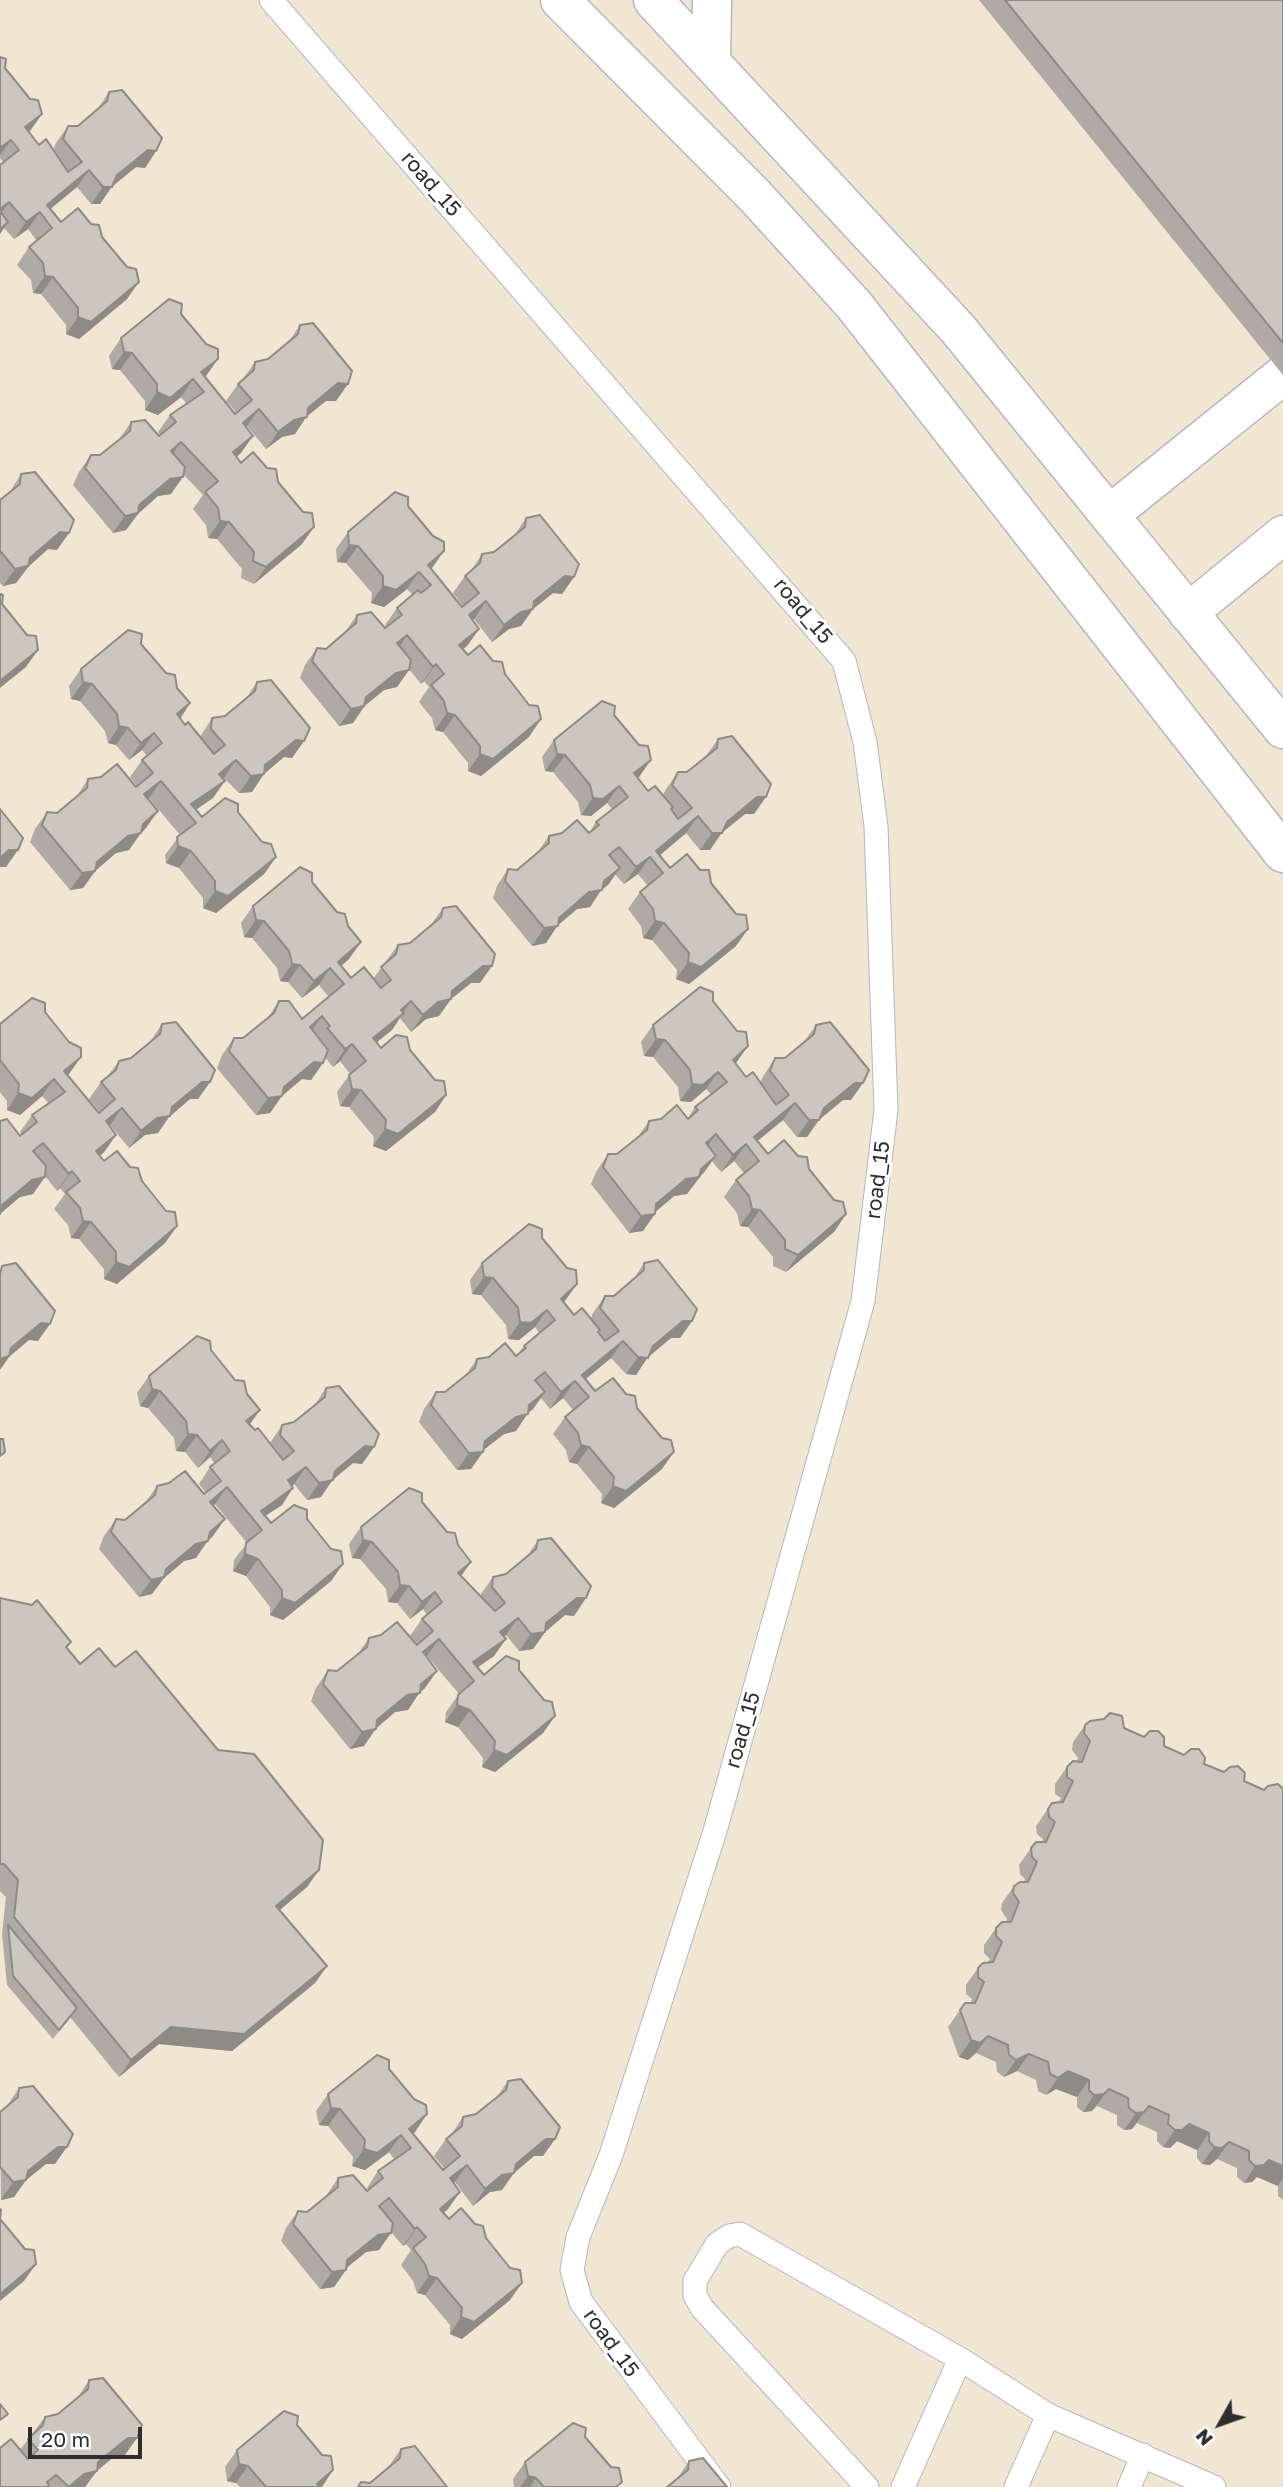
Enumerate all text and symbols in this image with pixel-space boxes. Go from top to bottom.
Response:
street label: road_15 [396,146,466,222]
street label: road_15 [768,573,838,649]
street label: road_15 [861,1140,895,1220]
street label: road_15 [720,1689,766,1771]
street label: road_15 [578,2304,644,2382]
north arrow [1185,2389,1255,2459]
scale bar [32,2414,145,2458]
text: N [1190,2425,1217,2451]
text: 20 m [41,2426,90,2452]

